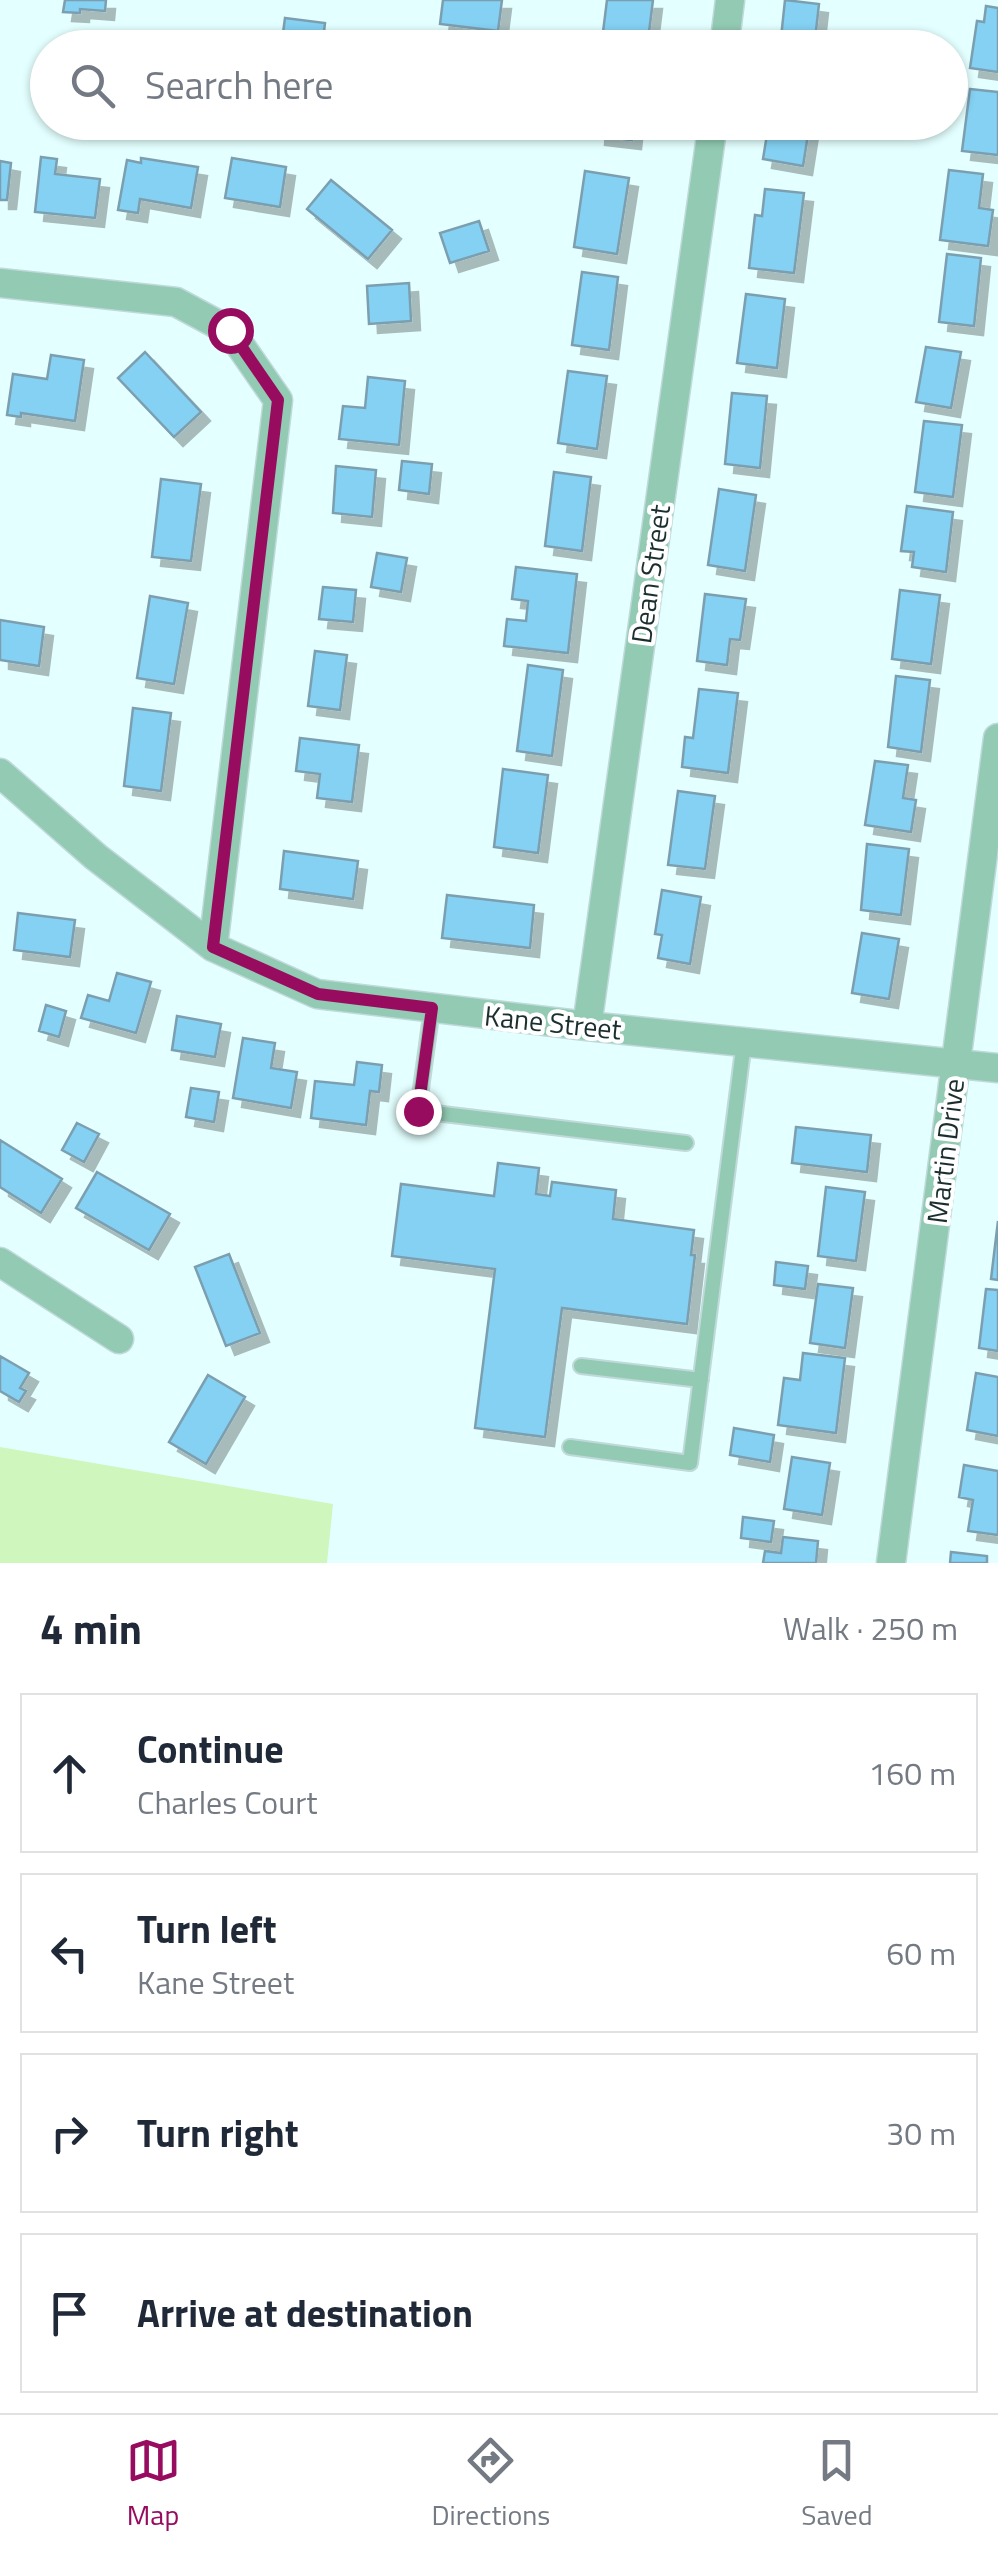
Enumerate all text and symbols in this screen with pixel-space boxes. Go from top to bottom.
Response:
search box [30,30,968,140]
text: Search here [145,56,333,114]
icon: search [65,58,120,113]
route start [208,308,254,354]
street label: Dean Street [619,502,681,646]
street label: Kane Street [482,993,624,1051]
street label: Martin Drive [915,1076,975,1226]
route end [396,1089,442,1135]
text: 4 min [40,1596,142,1660]
text: Walk · 250 m [783,1604,958,1652]
text: Continue [137,1720,284,1778]
icon: ahead [42,1746,97,1801]
text: 160 m [868,1749,956,1797]
text: Charles Court [137,1778,317,1826]
text: Turn left [137,1900,277,1958]
icon: left [42,1926,97,1981]
text: 60 m [886,1929,956,1977]
text: Kane Street [137,1958,294,2006]
text: Turn right [137,2104,299,2162]
icon: right [42,2106,97,2161]
text: 30 m [886,2109,956,2157]
text: Arrive at destination [137,2284,473,2342]
icon: arrive [42,2286,97,2341]
tab: Map [126,2433,181,2536]
tab: Directions [432,2433,550,2536]
tab: Saved [801,2433,872,2536]

